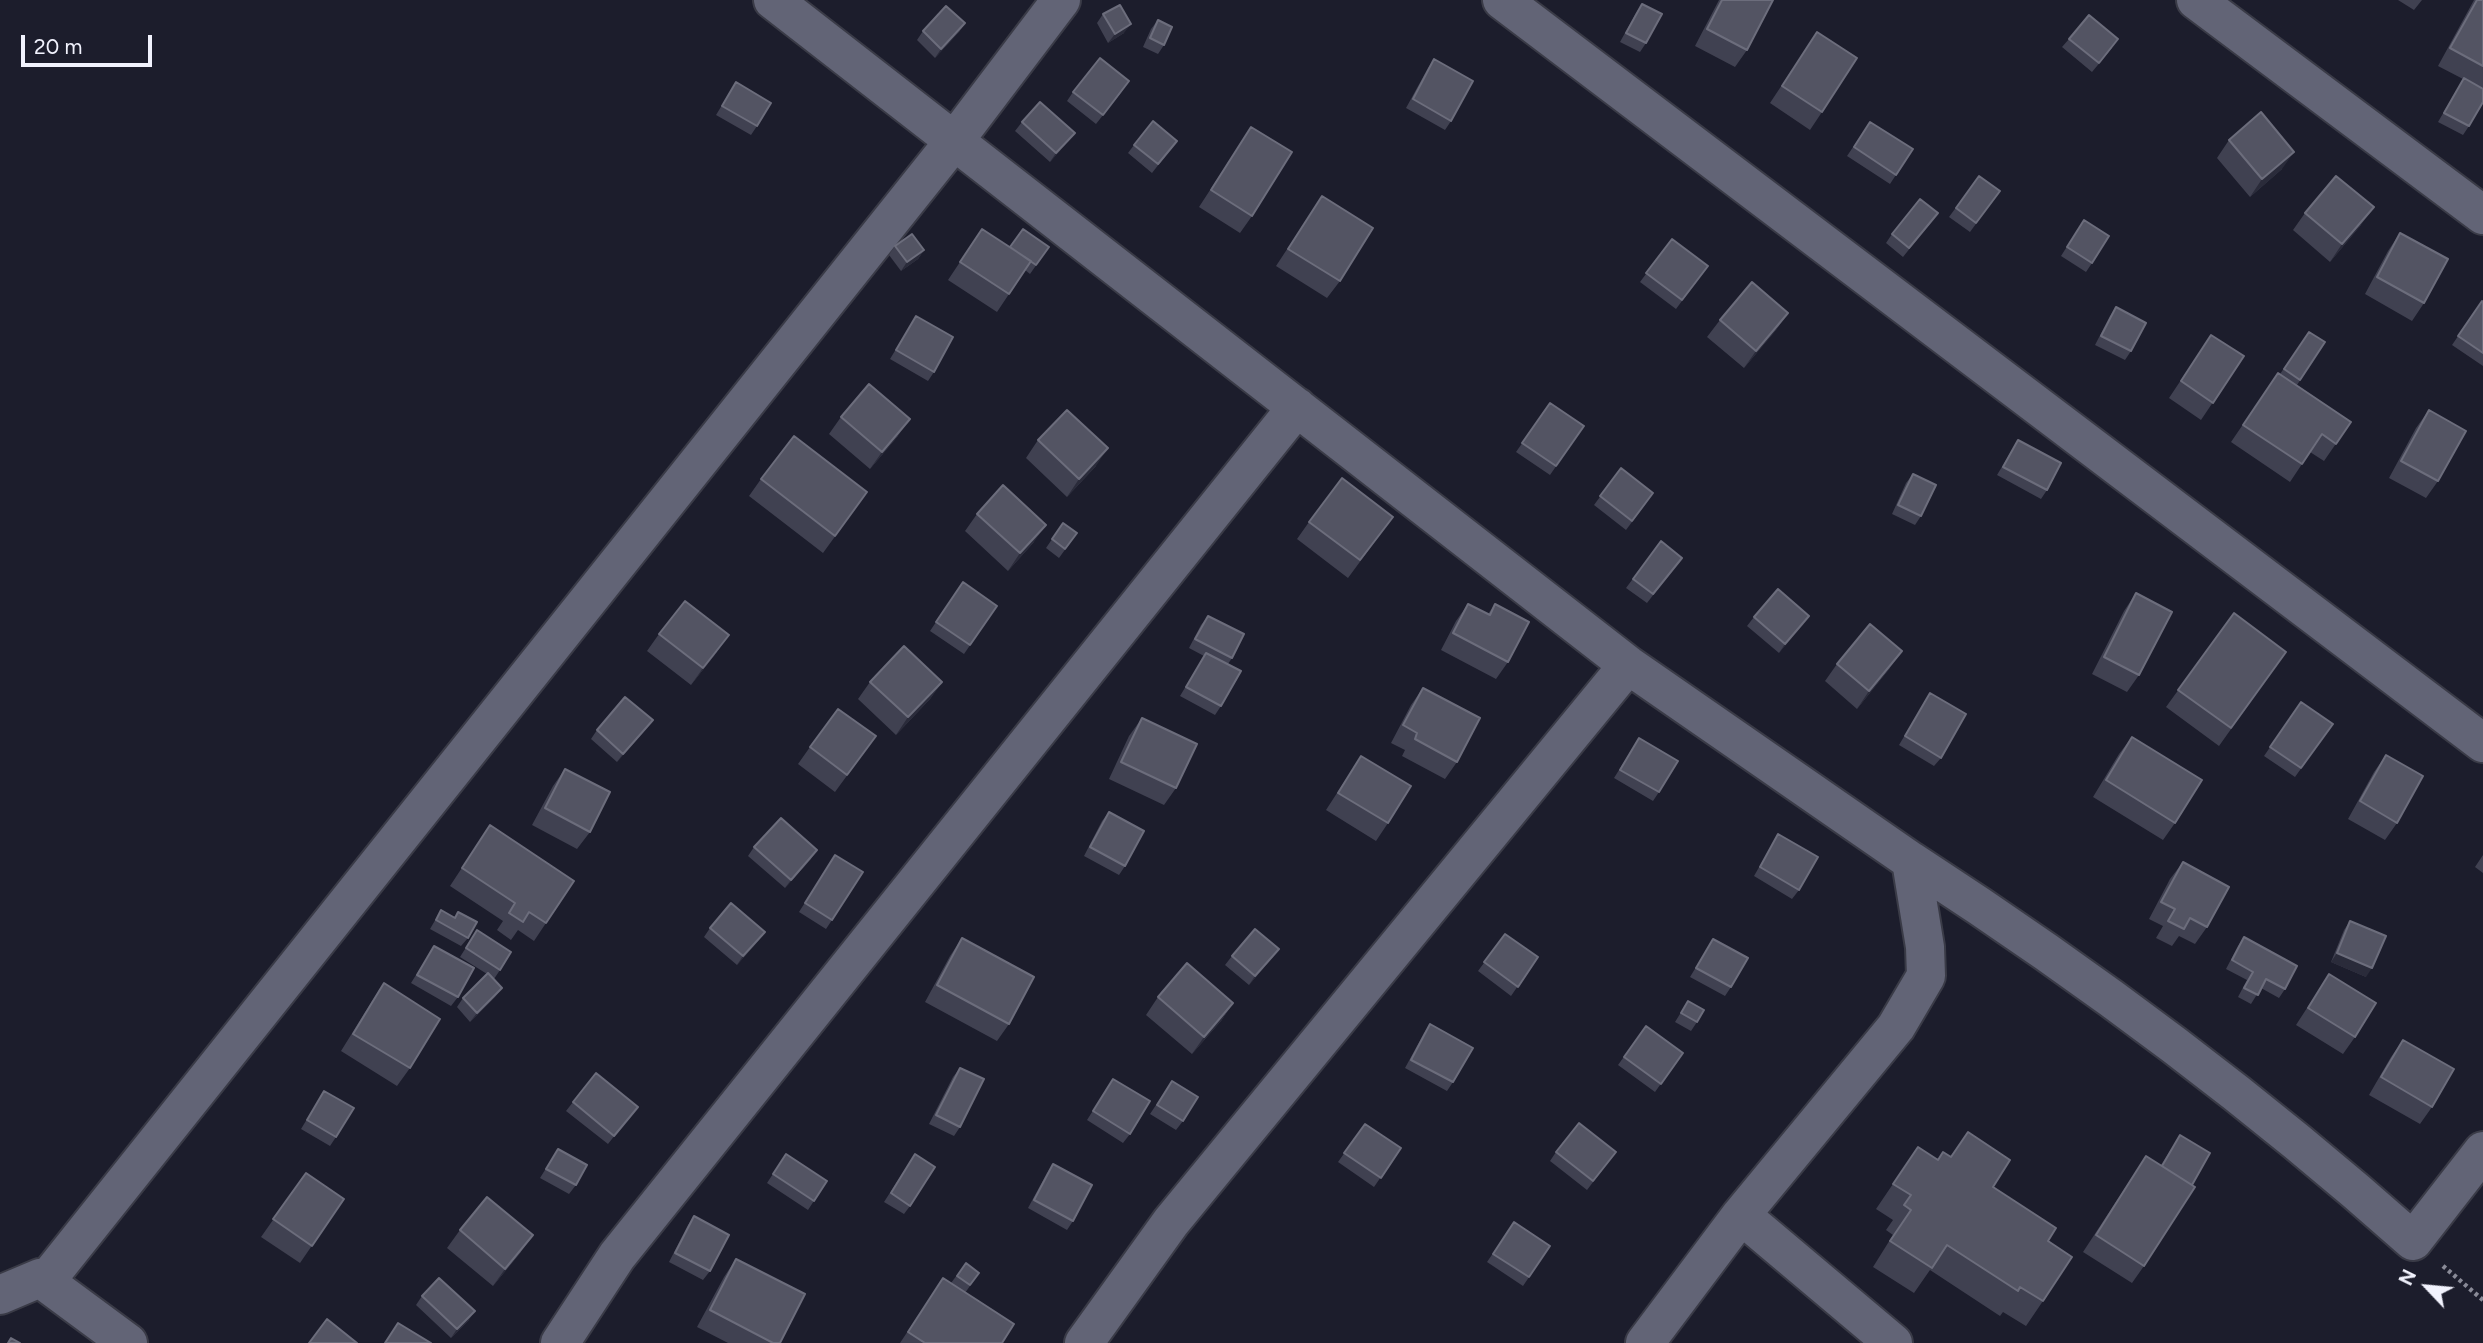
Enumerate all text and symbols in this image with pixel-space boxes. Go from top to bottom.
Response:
scale bar [24,21,156,65]
text: 20 m [34,34,82,59]
north arrow [2392,1252,2462,1322]
text: N [2394,1266,2421,1289]

